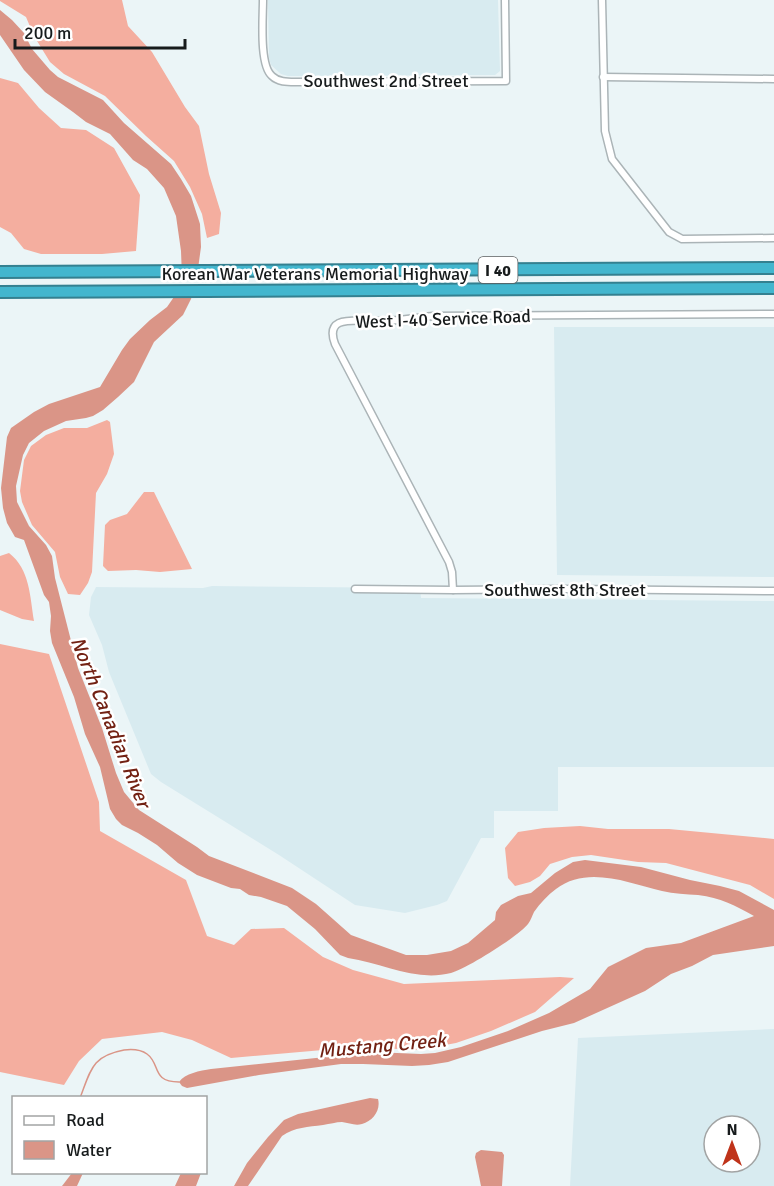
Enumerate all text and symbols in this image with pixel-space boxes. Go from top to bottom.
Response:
scale bar [15,12,184,50]
text: 200 m [24,22,71,44]
street label: Southwest 2nd Street [304,70,468,92]
road number: I 40 [478,257,518,283]
street label: Korean War Veterans Memorial Highway [162,263,469,285]
street label: West I-40 Service Road [355,305,531,333]
street label: Southwest 8th Street [484,579,646,601]
water label: North Canadian River [65,633,157,814]
water label: Mustang Creek [317,1027,449,1064]
legend [12,1096,207,1174]
text: Road [66,1109,105,1131]
north arrow [702,1114,762,1174]
text: N [726,1120,738,1140]
text: Water [66,1139,112,1161]

